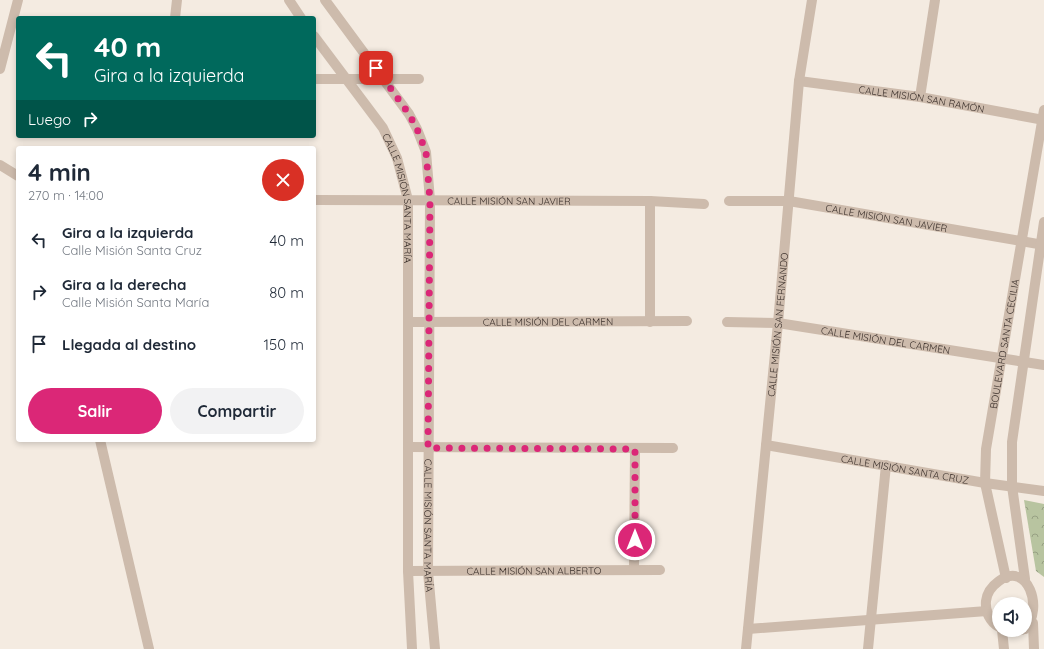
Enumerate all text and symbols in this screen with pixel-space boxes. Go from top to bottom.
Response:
text: 40 m [94,29,161,64]
icon: left [28,32,80,84]
pin [359,51,393,85]
icon: arrive [365,57,387,79]
text: Gira a la izquierda [94,64,245,87]
street label: CALLE MISIÓN SAN RAMÓN [858,83,986,116]
icon: right [79,108,101,130]
text: Luego [28,110,71,129]
street label: CALLE MISIÓN SANTA MARÍA [379,131,414,264]
text: 4 min [28,157,91,187]
button: close [262,159,304,201]
text: 270 m · 14:00 [28,187,104,203]
street label: CALLE MISIÓN SAN JAVIER [447,194,571,208]
street label: CALLE MISIÓN SAN JAVIER [825,201,949,235]
text: Gira a la izquierda [62,223,194,242]
icon: left [28,229,50,251]
text: 40 m [269,231,304,250]
text: Calle Misión Santa Cruz [62,242,202,258]
street label: CALLE MISIÓN SAN FERNANDO [765,252,791,397]
text: Gira a la derecha [62,275,187,294]
street label: BOULEVARD SANTA CECILIA [987,278,1022,410]
icon: right [28,281,50,303]
text: 80 m [269,283,304,302]
text: Calle Misión Santa María [62,294,209,310]
street label: CALLE MISIÓN DEL CARMEN [483,315,613,329]
street label: CALLE MISIÓN DEL CARMEN [820,324,951,357]
icon: arrive [28,333,50,355]
text: Llegada al destino [62,335,196,354]
text: 150 m [264,335,304,354]
button: Salir [28,388,162,434]
button: Compartir [170,388,304,434]
street label: CALLE MISIÓN SANTA CRUZ [840,452,970,487]
street label: CALLE MISIÓN SANTA MARÍA [421,459,436,593]
position arrow [614,519,656,561]
street label: CALLE MISIÓN SAN ALBERTO [467,564,602,578]
map controls [992,597,1032,637]
button: sound [992,597,1032,637]

